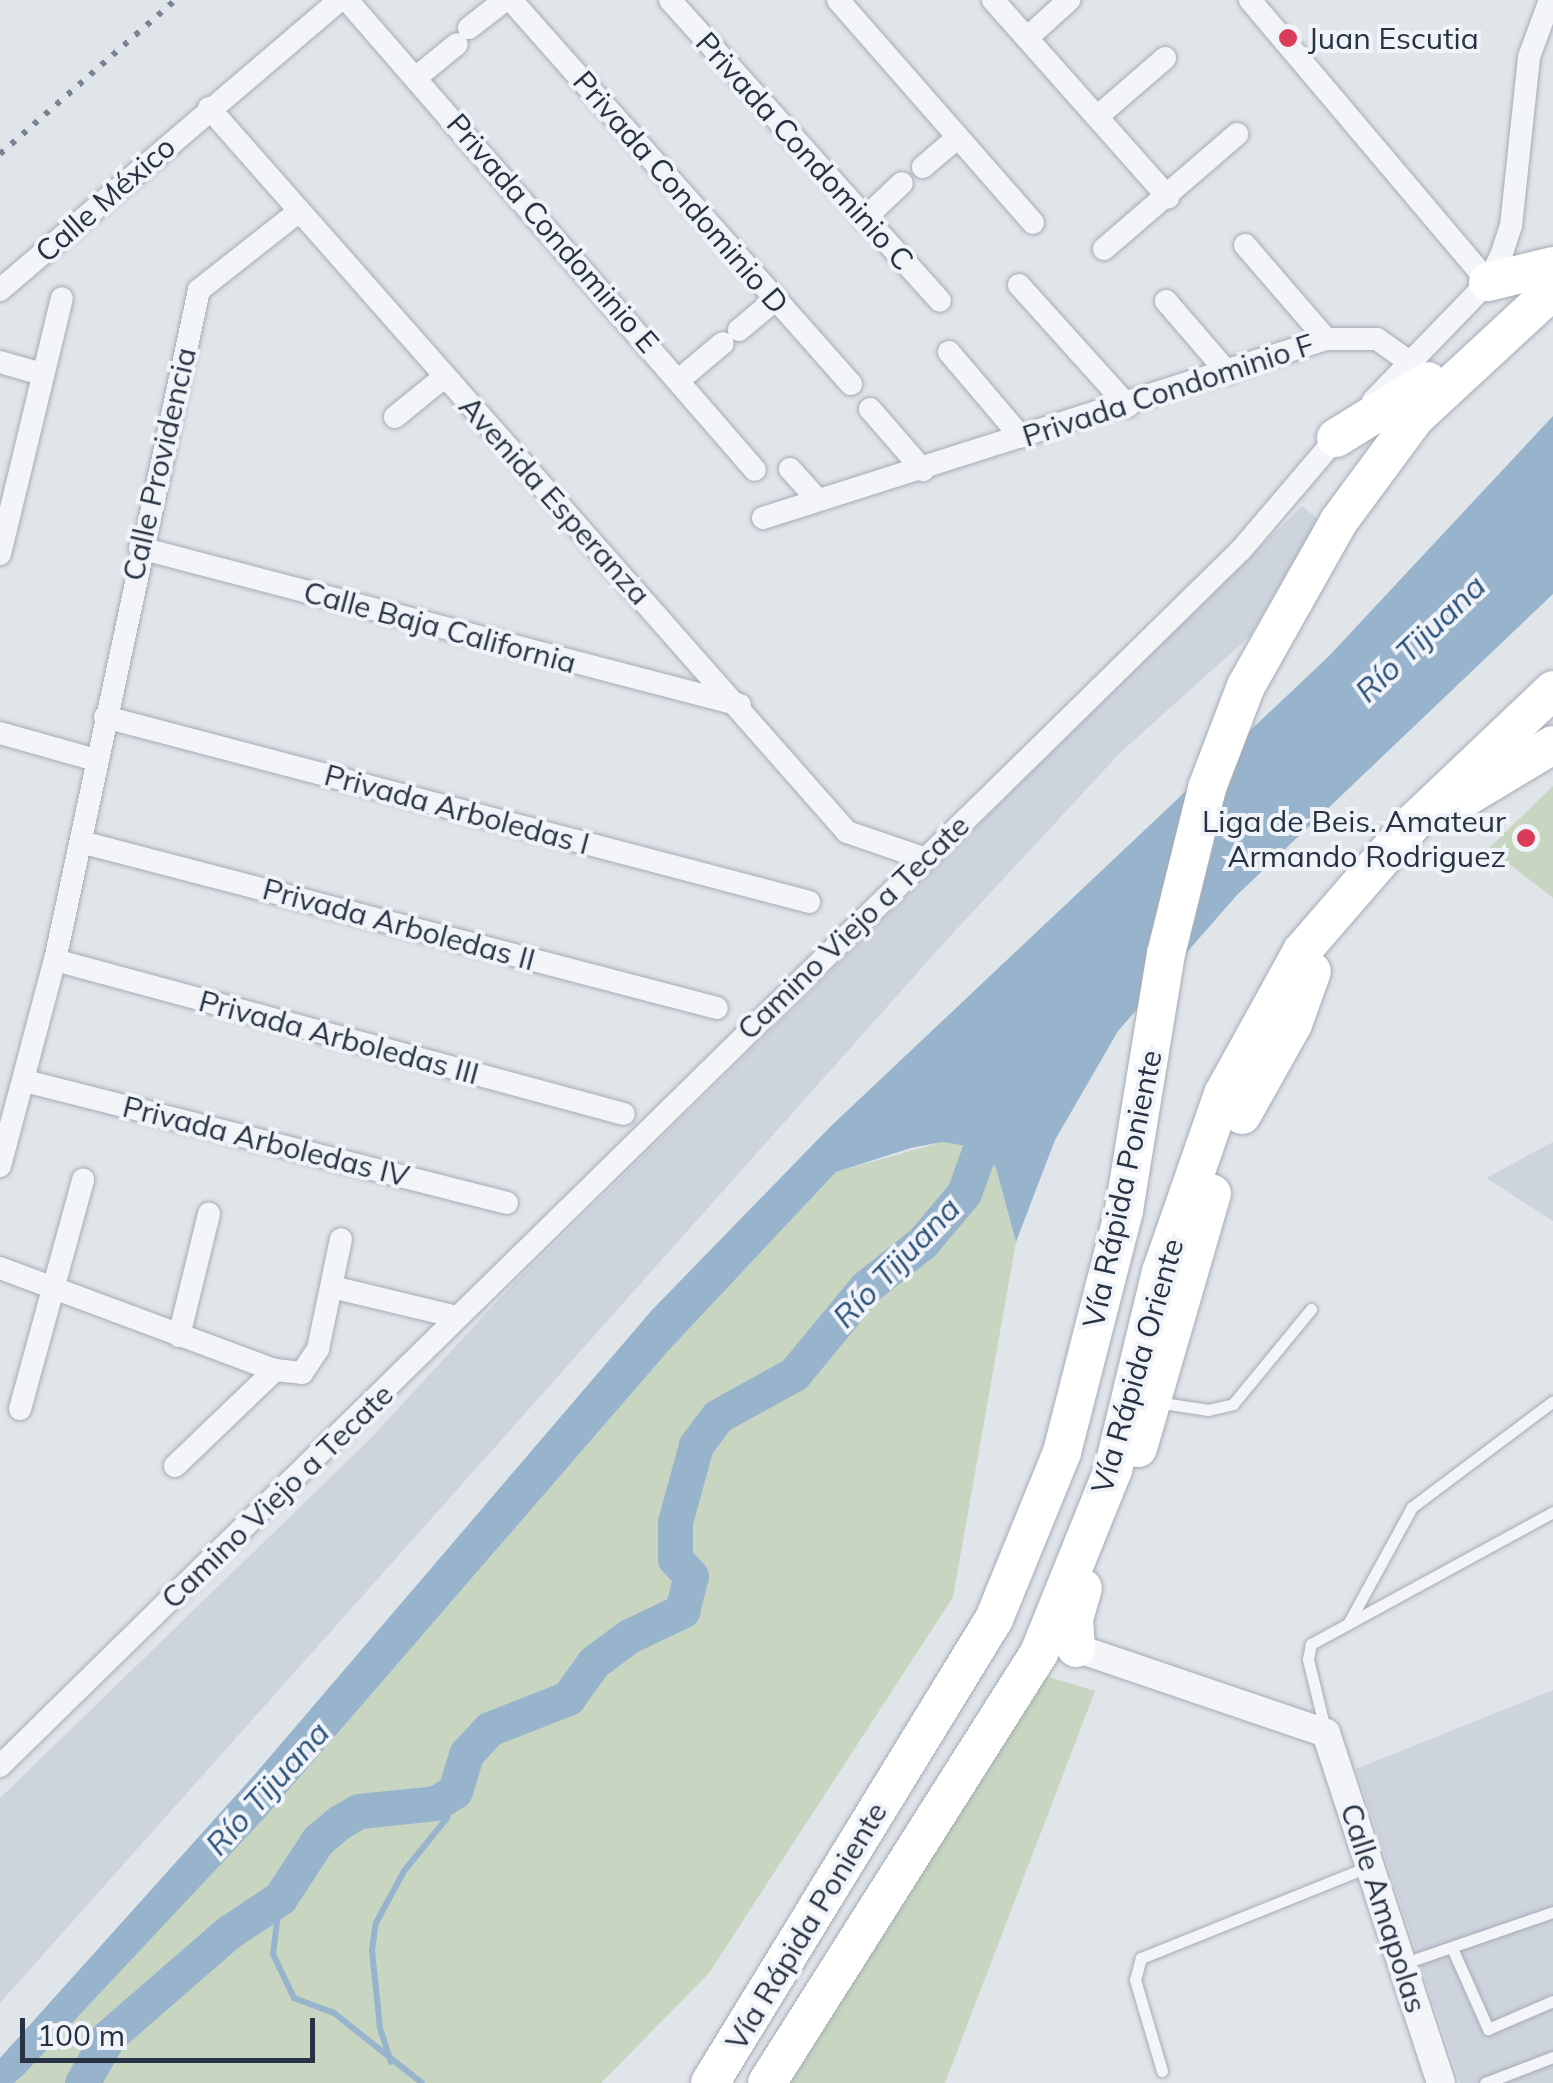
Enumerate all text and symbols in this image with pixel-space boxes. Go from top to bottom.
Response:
place label: Juan Escutia [1308,20,1479,56]
street label: Privada Condominio C [689,25,921,277]
marker: Juan Escutia [1277,27,1299,49]
street label: Privada Condominio D [566,63,796,321]
street label: Privada Condominio E [439,106,667,360]
street label: Calle México [28,129,182,269]
street label: Privada Condominio F [1018,326,1318,454]
street label: Calle Providencia [115,344,203,584]
street label: Avenida Esperanza [452,388,658,612]
water label: Río Tijuana [1347,566,1493,710]
street label: Calle Baja California [300,573,580,681]
street label: Privada Arboledas I [321,756,593,862]
place label: Liga de Beis. Amateur Armando Rodriguez [1202,803,1506,874]
street label: Camino Viejo a Tecate [730,807,976,1047]
marker: Liga de Beis. Amateur Armando Rodriguez [1515,827,1537,849]
street label: Privada Arboledas II [259,870,539,978]
street label: Privada Arboledas III [195,982,483,1092]
street label: Vía Rápida Poniente [1075,1047,1169,1331]
street label: Privada Arboledas IV [119,1088,413,1194]
water label: Río Tijuana [824,1189,968,1335]
street label: Vía Rápida Oriente [1083,1234,1191,1498]
street label: Camino Viejo a Tecate [154,1376,400,1616]
water label: Río Tijuana [197,1713,337,1863]
street label: Vía Rápida Poniente [718,1795,894,2057]
street label: Calle Amapolas [1333,1799,1435,2017]
scale bar [25,1998,320,2060]
text: 100 m [37,2016,125,2054]

